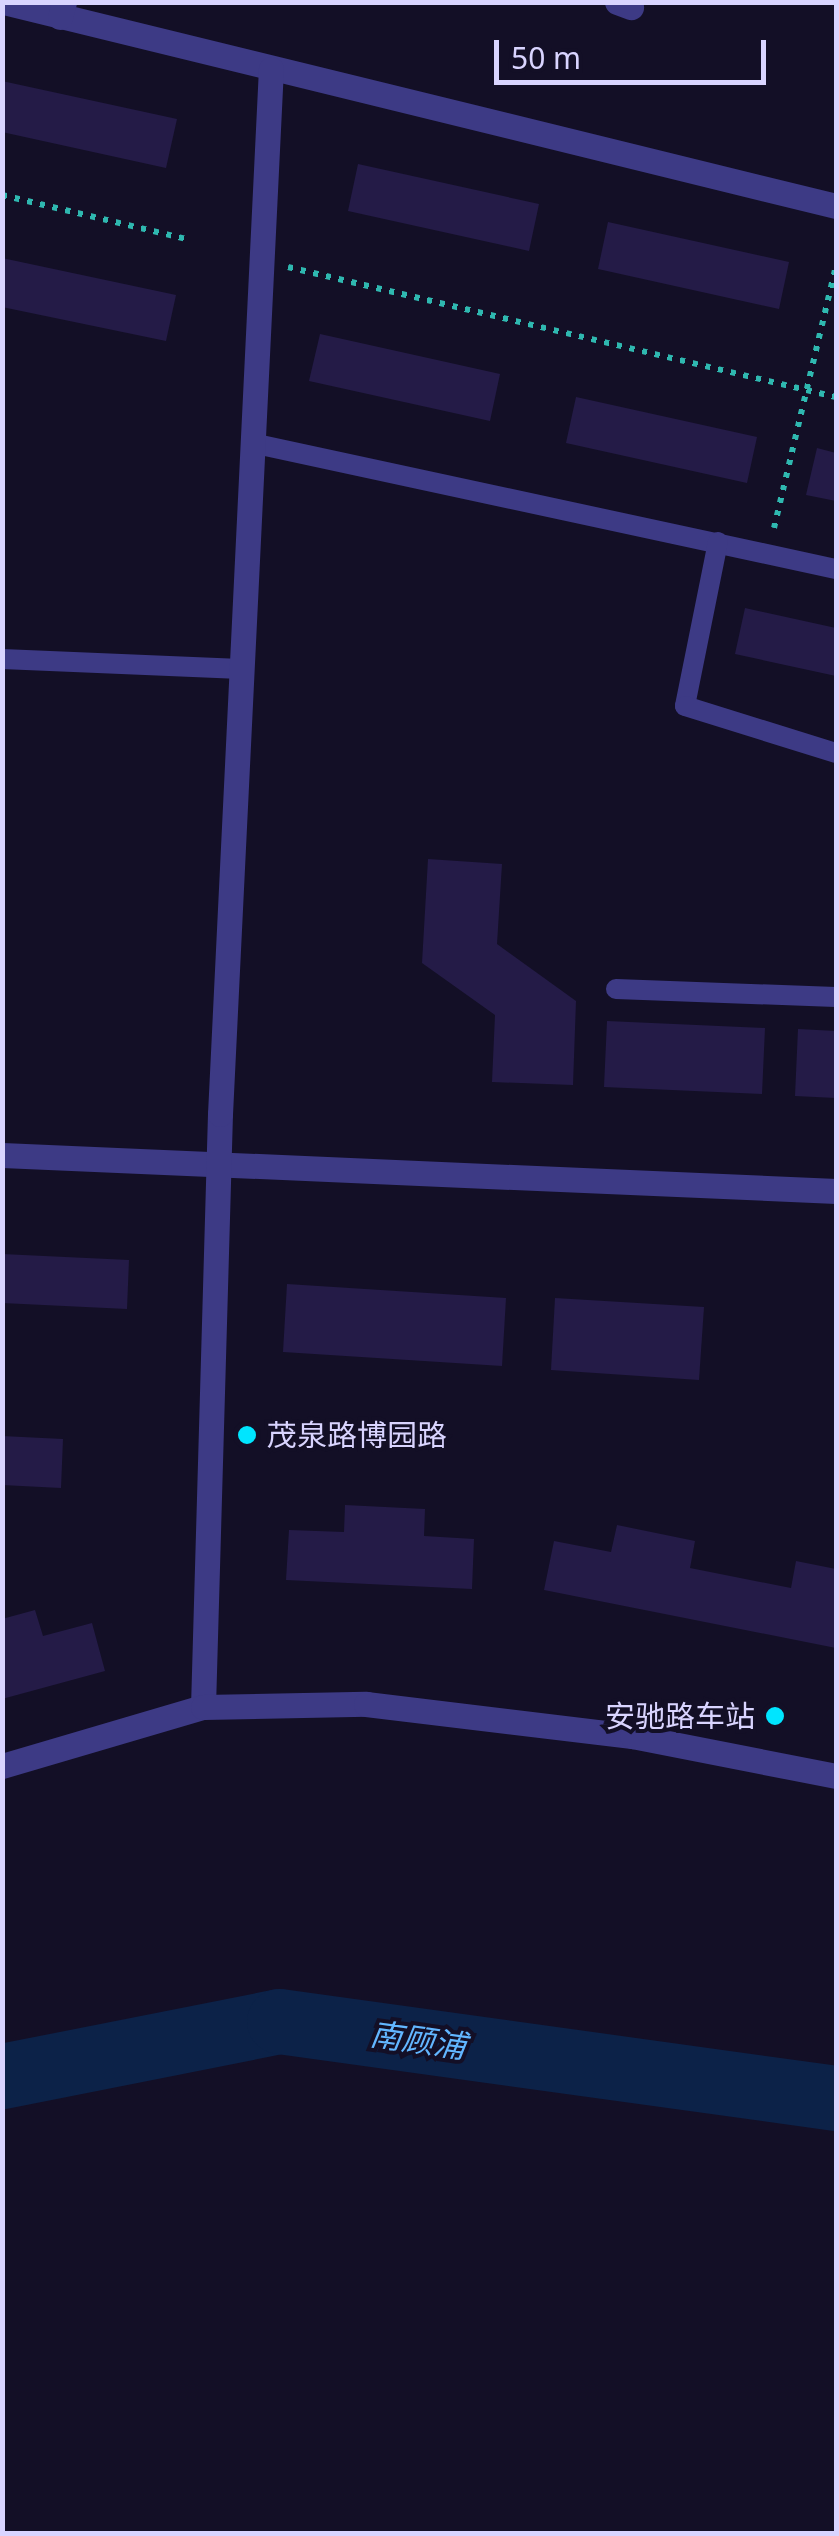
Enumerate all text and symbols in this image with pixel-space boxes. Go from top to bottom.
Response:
scale bar [499,20,772,82]
text: 50 m [511,37,581,78]
place label: 茂泉路博园路 [267,1417,447,1453]
marker: 茂泉路博园路 [236,1424,258,1446]
place label: 安驰路车站 [605,1698,755,1734]
marker: 安驰路车站 [764,1705,786,1727]
water label: 南顾浦 [368,2014,468,2066]

